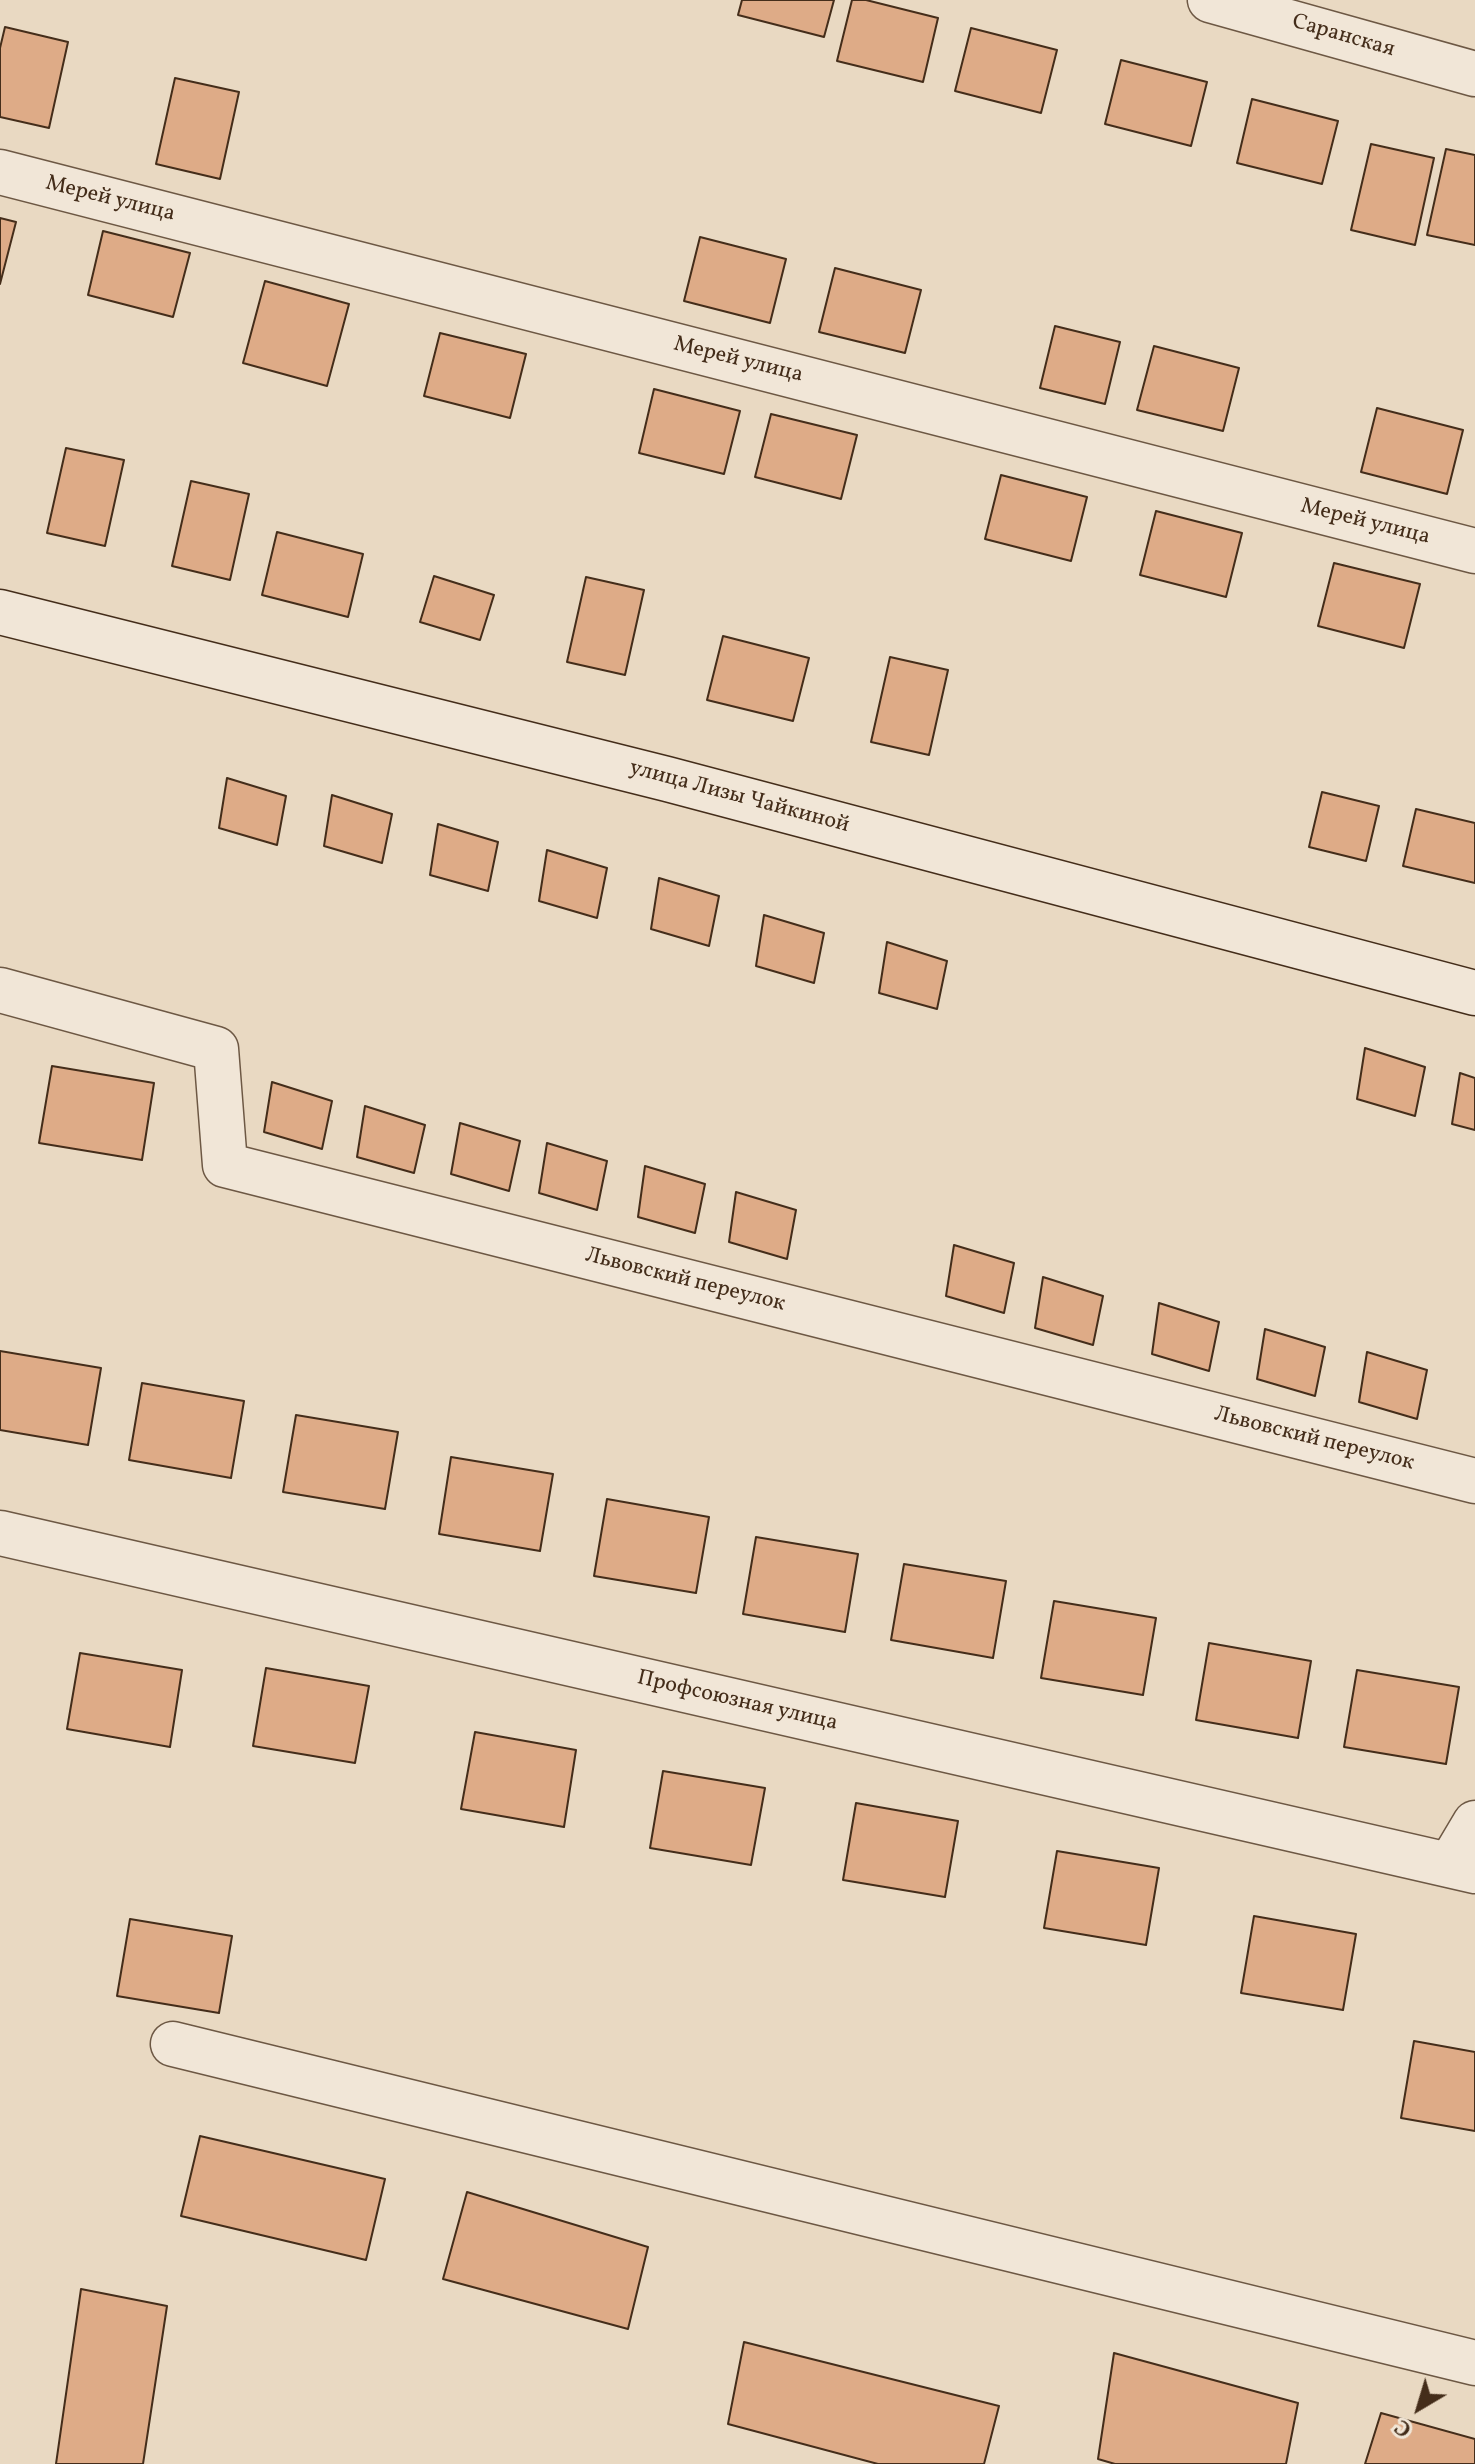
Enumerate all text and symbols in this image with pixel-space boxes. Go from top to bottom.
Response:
street label: Саранская [1289,10,1397,64]
street label: Мерей улица [43,171,177,229]
street label: Мерей улица [671,332,805,390]
street label: Мерей улица [1298,494,1432,552]
street label: улица Лизы Чайкиной [626,756,852,840]
street label: Львовский переулок [582,1243,788,1319]
street label: Львовский переулок [1211,1402,1417,1478]
street label: Профсоюзная улица [634,1666,840,1738]
north arrow [1379,2368,1459,2448]
text: С [1389,2411,1419,2444]

